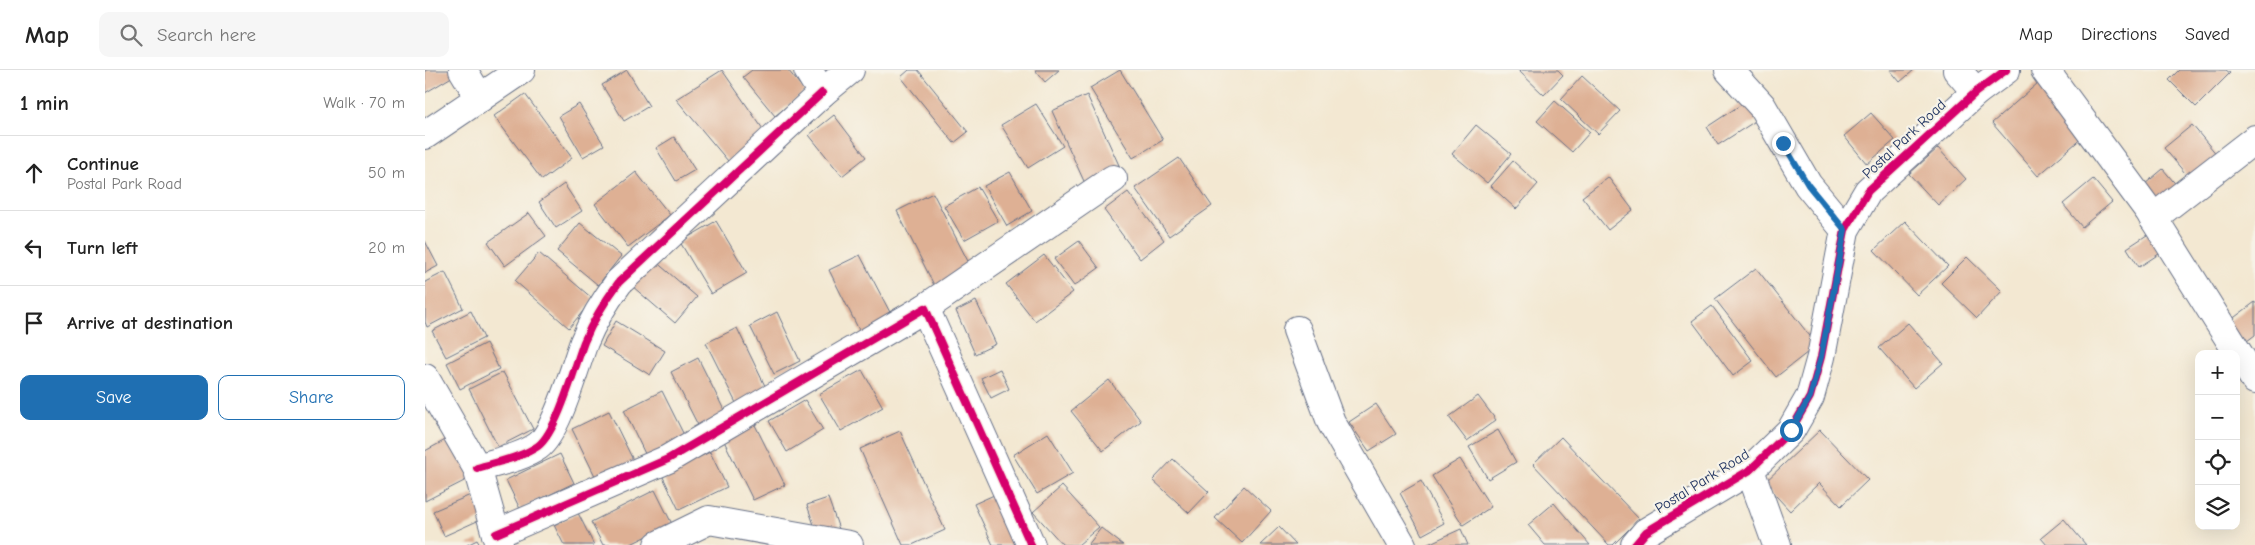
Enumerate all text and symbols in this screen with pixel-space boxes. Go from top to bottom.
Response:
search box [99,12,449,57]
text: Map [25,21,69,49]
icon: search [117,21,145,49]
text: Search here [157,24,256,46]
text: Map [2019,24,2053,45]
text: Directions [2081,24,2157,45]
text: Saved [2185,24,2230,45]
text: 1 min [20,91,69,115]
text: Walk · 70 m [323,94,405,112]
street label: Postal Park Road [1858,96,1950,182]
route end [1772,132,1795,155]
text: Continue [67,153,139,175]
icon: ahead [20,159,48,187]
text: 50 m [368,164,405,182]
text: Postal Park Road [67,175,182,193]
icon: left [20,234,48,262]
text: Turn left [67,237,138,259]
text: 20 m [368,239,405,257]
icon: arrive [20,309,48,337]
text: Arrive at destination [67,312,233,334]
map controls [2195,350,2240,530]
button: + [2195,350,2240,395]
button: Save [20,375,208,420]
button: Share [218,375,405,420]
button: − [2195,395,2240,440]
route start [1780,419,1803,442]
button: locate [2195,440,2240,485]
street label: Postal Park Road [1651,445,1753,517]
button: layers [2195,485,2240,530]

